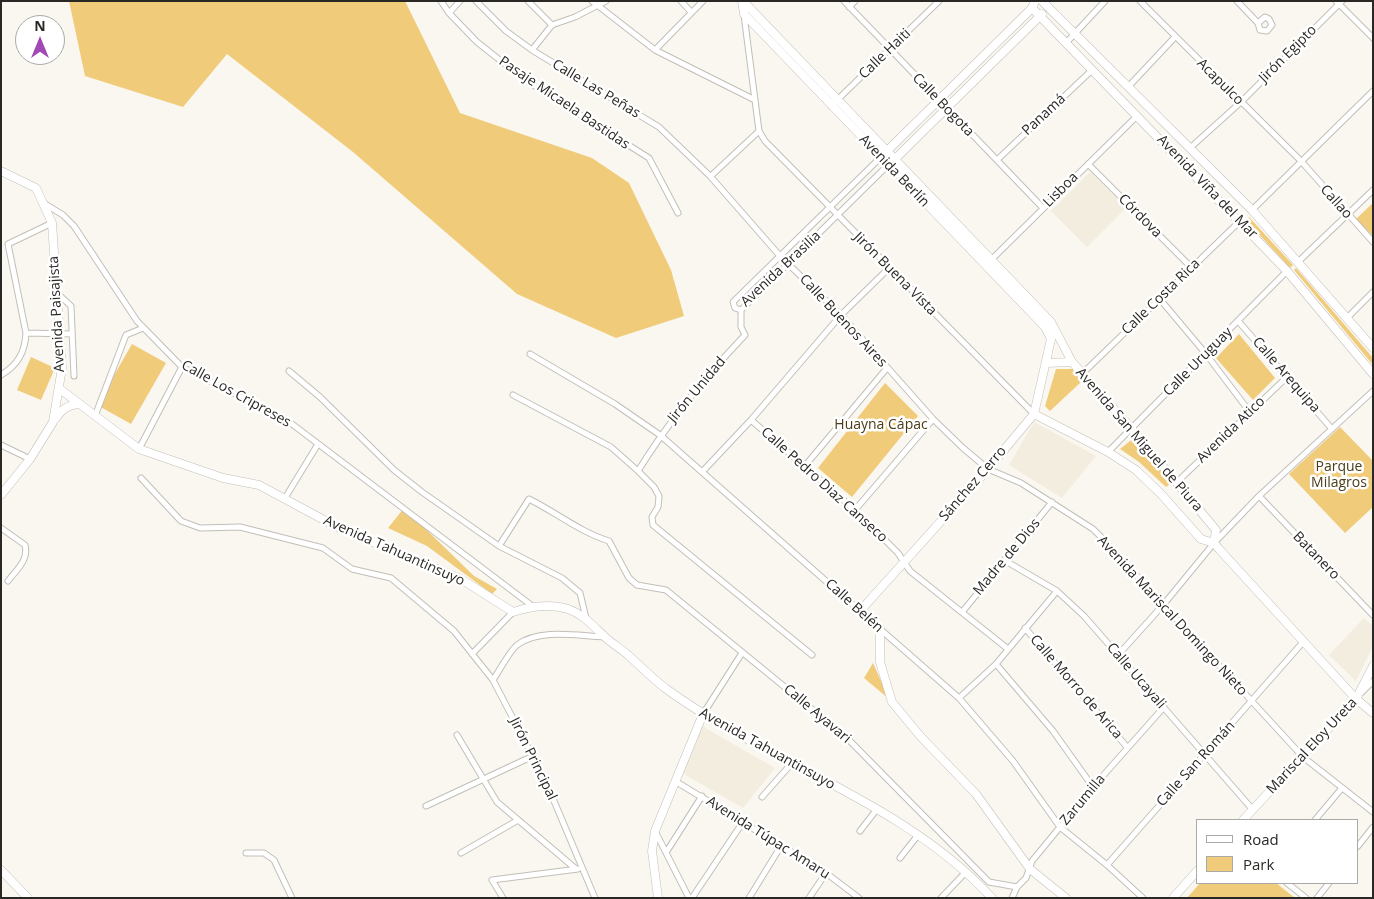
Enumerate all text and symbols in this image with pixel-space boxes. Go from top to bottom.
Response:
north arrow [15,15,65,65]
text: N [34,16,46,35]
street label: Jirón Egipto [1256,22,1320,86]
street label: Calle Haiti [856,25,914,83]
street label: Pasaje Micaela Bastidas [495,53,633,153]
street label: Acapulco [1193,55,1247,109]
street label: Calle Las Peñas [549,56,643,122]
street label: Calle Bogota [909,70,977,140]
street label: Panamá [1019,91,1069,139]
street label: Avenida Berlín [855,131,933,211]
street label: Avenida Viña del Mar [1153,132,1261,242]
street label: Lisboa [1040,169,1082,211]
street label: Callao [1316,182,1356,222]
street label: Córdova [1115,191,1165,241]
street label: Avenida Brasilia [737,228,825,310]
street label: Jirón Buena Vista [850,229,940,319]
street label: Avenida Paisajista [46,255,68,373]
street label: Calle Costa Rica [1118,255,1204,339]
street label: Calle Buenos Aires [796,271,890,371]
street label: Calle Uruguay [1160,324,1236,400]
street label: Calle Arequipa [1249,334,1323,416]
street label: Jirón Unidad [665,354,729,426]
street label: Calle Los Cripreses [178,357,294,431]
street label: Avenida San Miguel de Piura [1072,365,1206,515]
street label: Avenida Atico [1193,393,1269,467]
park label: Huayna Cápac [834,417,928,433]
street label: Calle Pedro Diaz Canseco [757,424,891,546]
street label: Sánchez Cerro [936,443,1010,525]
park label: Parque Milagros [1311,459,1367,492]
street label: Avenida Tahuantinsuyo [321,512,467,590]
street label: Madre de Dios [970,515,1044,599]
street label: Batanero [1289,529,1343,583]
street label: Avenida Mariscal Domingo Nieto [1093,533,1251,699]
street label: Calle Belén [822,576,886,636]
street label: Calle Morro de Arica [1026,632,1126,742]
street label: Calle Ucayali [1103,640,1169,712]
street label: Calle Ayavari [780,681,854,747]
street label: Mariscal Eloy Ureta [1263,695,1361,797]
street label: Avenida Tahuantinsuyo [696,705,838,793]
street label: Jirón Principal [506,715,560,803]
street label: Calle San Román [1153,718,1239,810]
street label: Zarumilla [1057,771,1109,829]
street label: Avenida Túpac Amaru [703,793,833,883]
legend [1196,819,1359,884]
text: Road [1243,829,1279,849]
text: Park [1243,854,1274,874]

